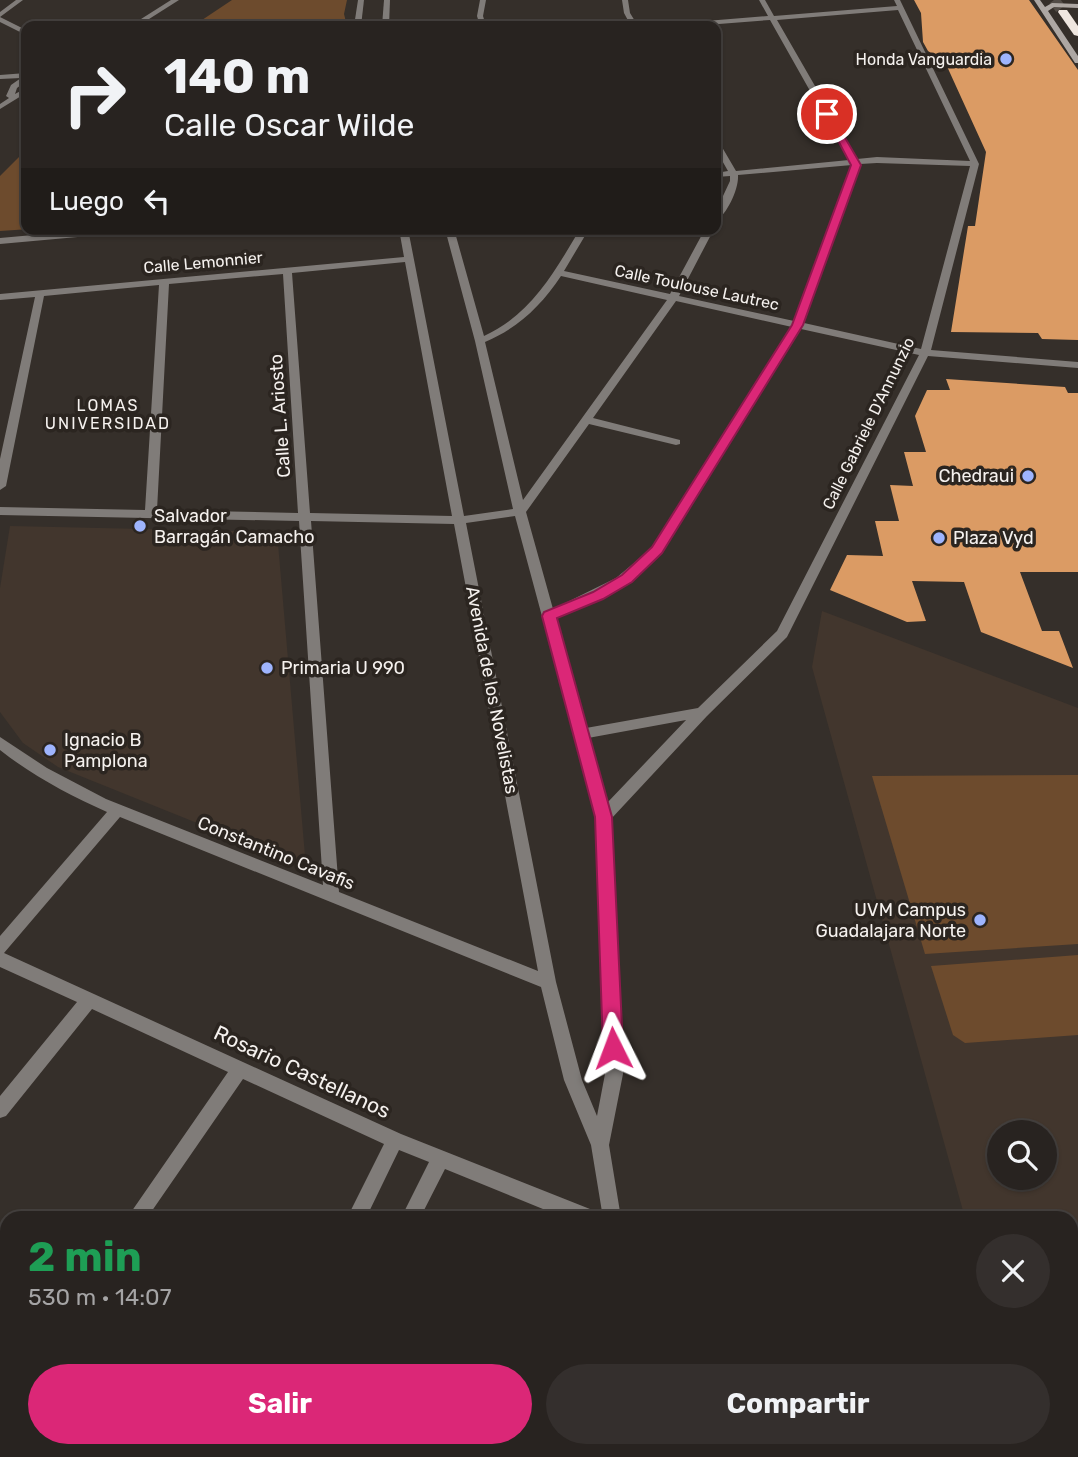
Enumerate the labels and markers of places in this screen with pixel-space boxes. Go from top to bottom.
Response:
place label: Honda Vanguardia [856,50,992,69]
marker: Honda Vanguardia [998,51,1014,67]
pin [797,84,857,144]
place label: Chedraui [938,465,1014,487]
marker: Chedraui [1020,468,1036,484]
place label: Salvador Barragán Camacho [154,505,315,548]
marker: Salvador Barragán Camacho [132,518,148,534]
place label: Plaza Vyd [953,527,1034,549]
marker: Plaza Vyd [931,530,947,546]
place label: Primaria U 990 [281,657,405,679]
marker: Primaria U 990 [259,660,275,676]
place label: Ignacio B Pamplona [64,729,148,772]
marker: Ignacio B Pamplona [42,742,58,758]
place label: UVM Campus Guadalajara Norte [815,899,966,942]
marker: UVM Campus Guadalajara Norte [972,912,988,928]

